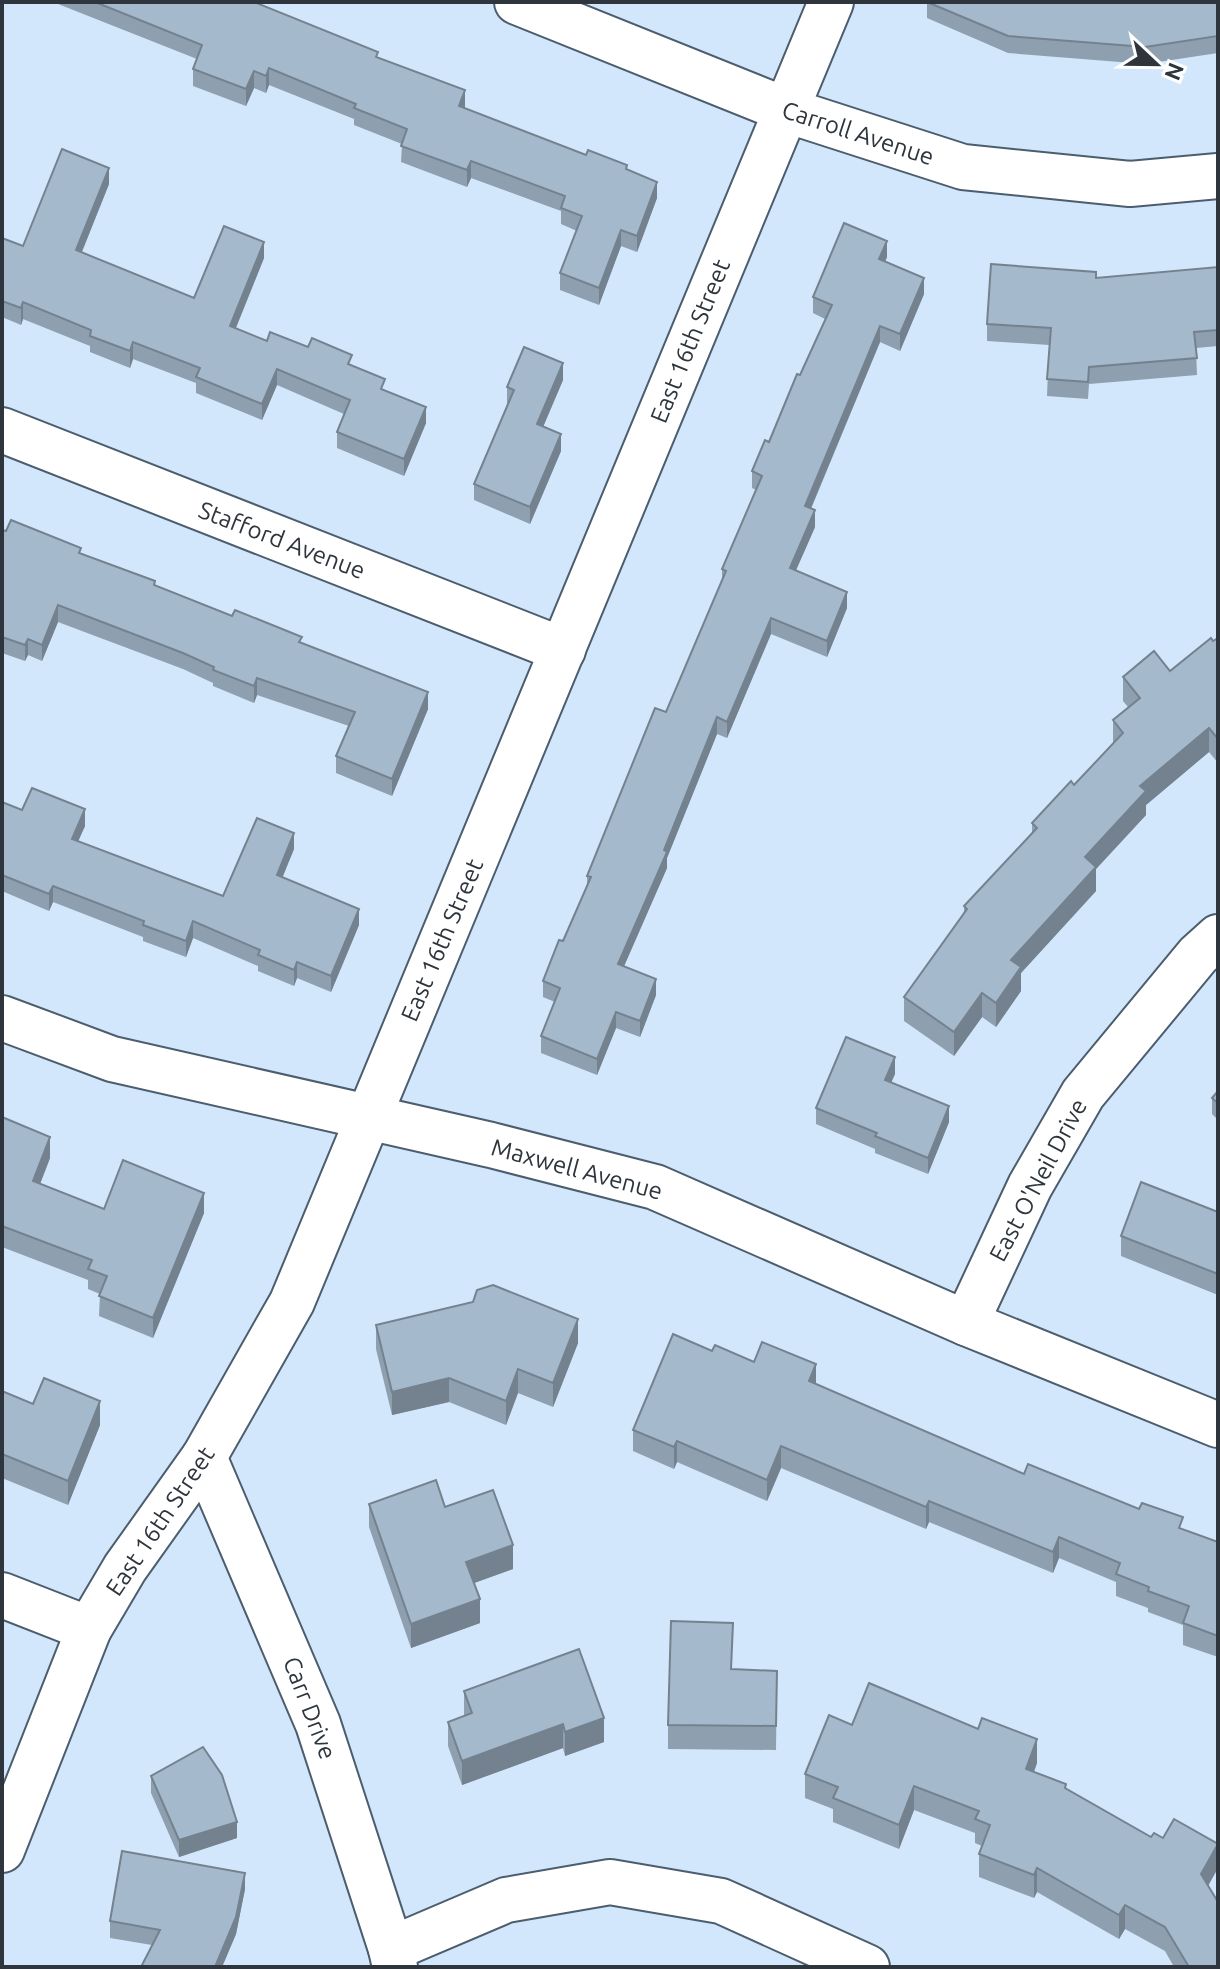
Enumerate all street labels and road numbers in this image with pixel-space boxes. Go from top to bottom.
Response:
street label: Carroll Avenue [779,96,937,170]
street label: East 16th Street [645,255,735,427]
street label: Stafford Avenue [195,496,369,584]
street label: East 16th Street [396,854,489,1025]
street label: East O'Neil Drive [984,1094,1092,1266]
street label: Maxwell Avenue [488,1133,666,1205]
street label: East 16th Street [100,1441,220,1601]
street label: Carr Drive [278,1653,342,1763]

